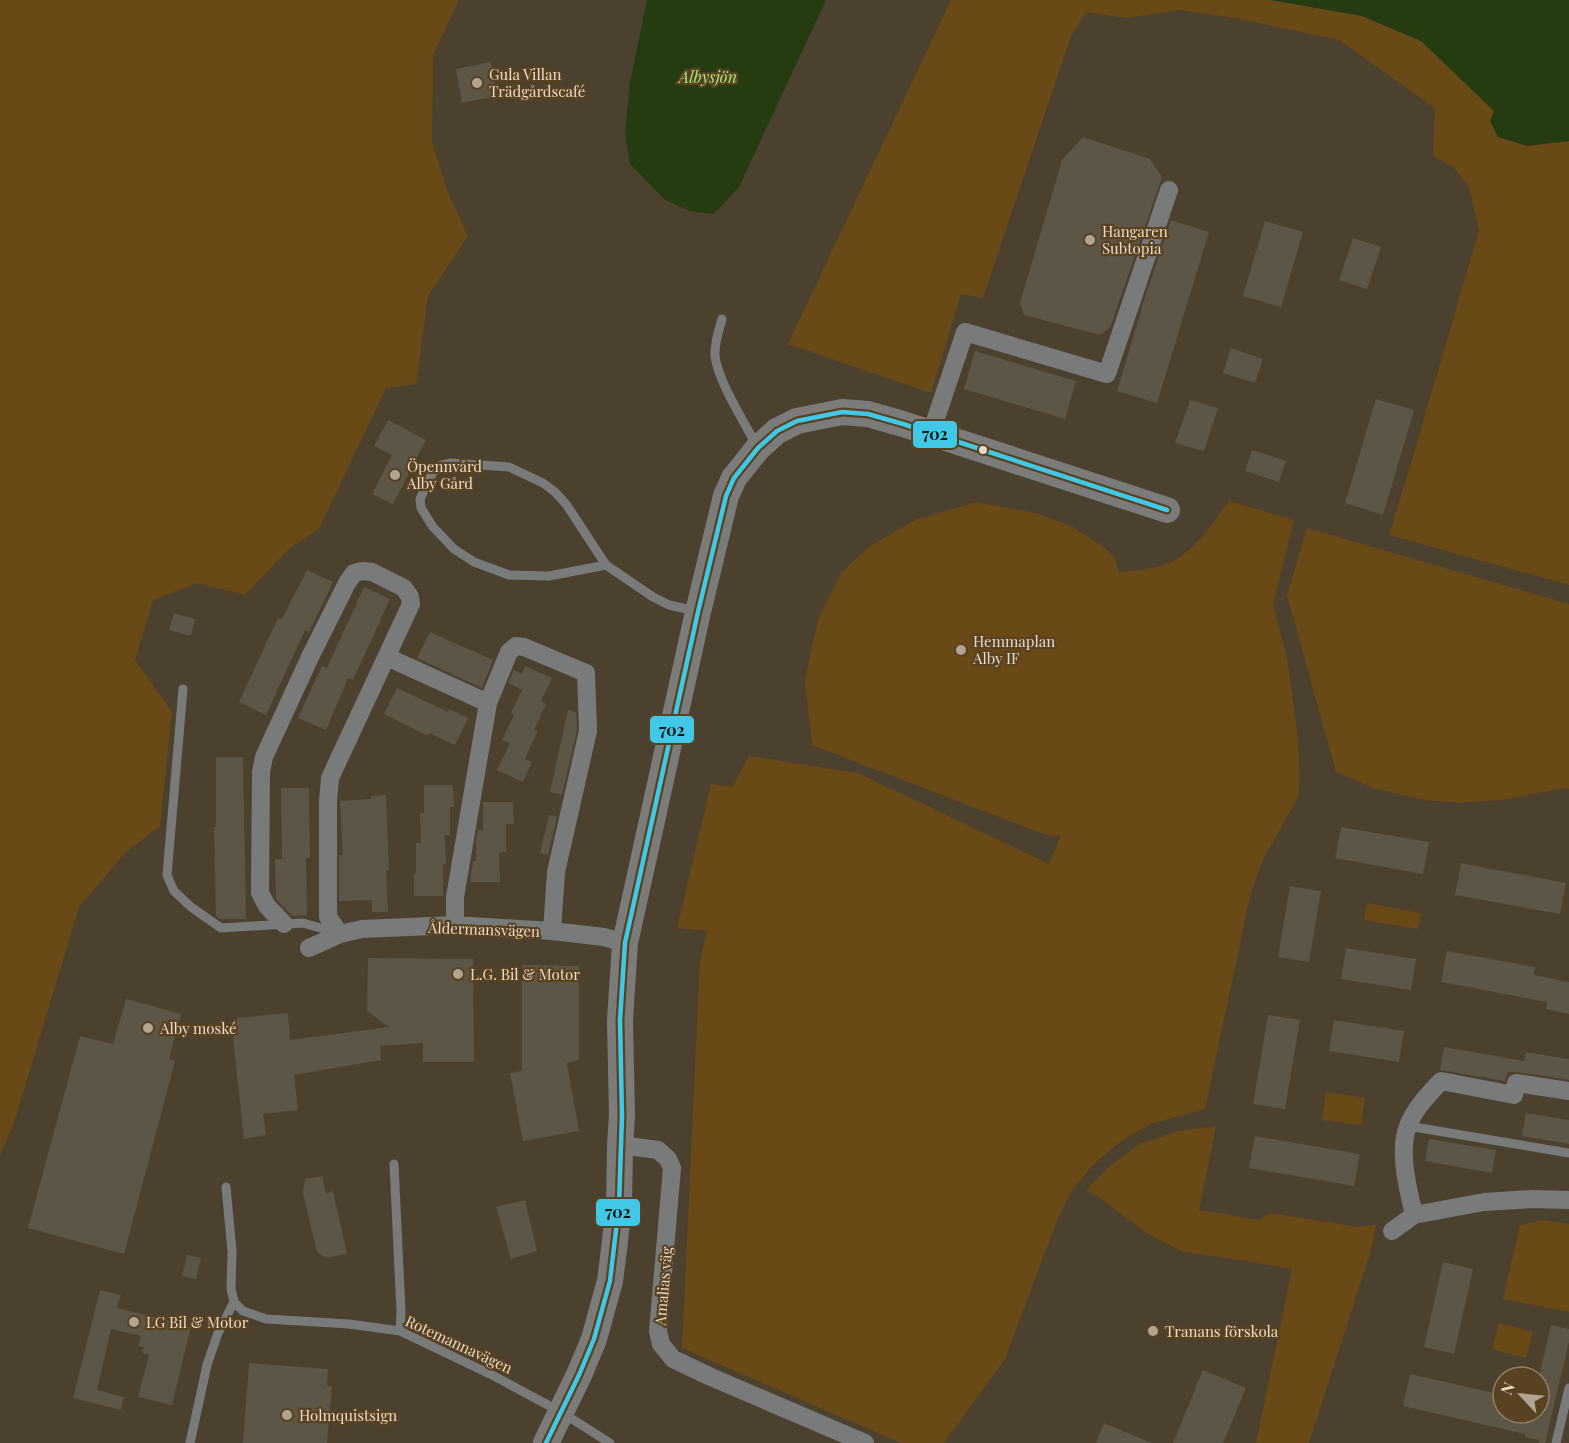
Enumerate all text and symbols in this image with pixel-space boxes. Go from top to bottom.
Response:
place label: Gula Villan Trädgårdscafé [489,64,585,101]
water label: Albysjön [677,66,737,87]
marker: Gula Villan Trädgårdscafé [470,76,484,90]
place label: Hangaren Subtopia [1102,221,1168,258]
marker: Hangaren Subtopia [1083,233,1097,247]
line badge: 702 [912,420,958,449]
text: 702 [922,423,948,444]
unlabelled marker [977,444,989,456]
place label: Öpennvård Alby Gård [406,456,482,493]
marker: Öpennvård Alby Gård [388,468,402,482]
place label: Hemmaplan Alby IF [972,631,1055,668]
marker: Hemmaplan Alby IF [954,643,968,657]
line badge: 702 [649,715,695,744]
text: 702 [659,719,685,740]
street label: Åldermansvägen [427,917,540,941]
place label: L.G. Bil & Motor [470,964,580,984]
marker: L.G. Bil & Motor [451,967,465,981]
place label: Alby moské [159,1018,237,1038]
marker: Alby moské [141,1021,155,1035]
line badge: 702 [595,1198,641,1227]
text: 702 [605,1201,631,1222]
street label: Amalias väg [650,1246,676,1327]
street label: Rotemannavägen [402,1310,516,1378]
place label: LG Bil & Motor [146,1312,249,1332]
marker: LG Bil & Motor [127,1315,141,1329]
place label: Tranans förskola [1165,1321,1279,1341]
marker: Tranans förskola [1146,1324,1160,1338]
north arrow [1491,1365,1551,1425]
text: N [1495,1378,1519,1398]
place label: Holmquistsign [299,1405,397,1425]
marker: Holmquistsign [280,1408,294,1422]

